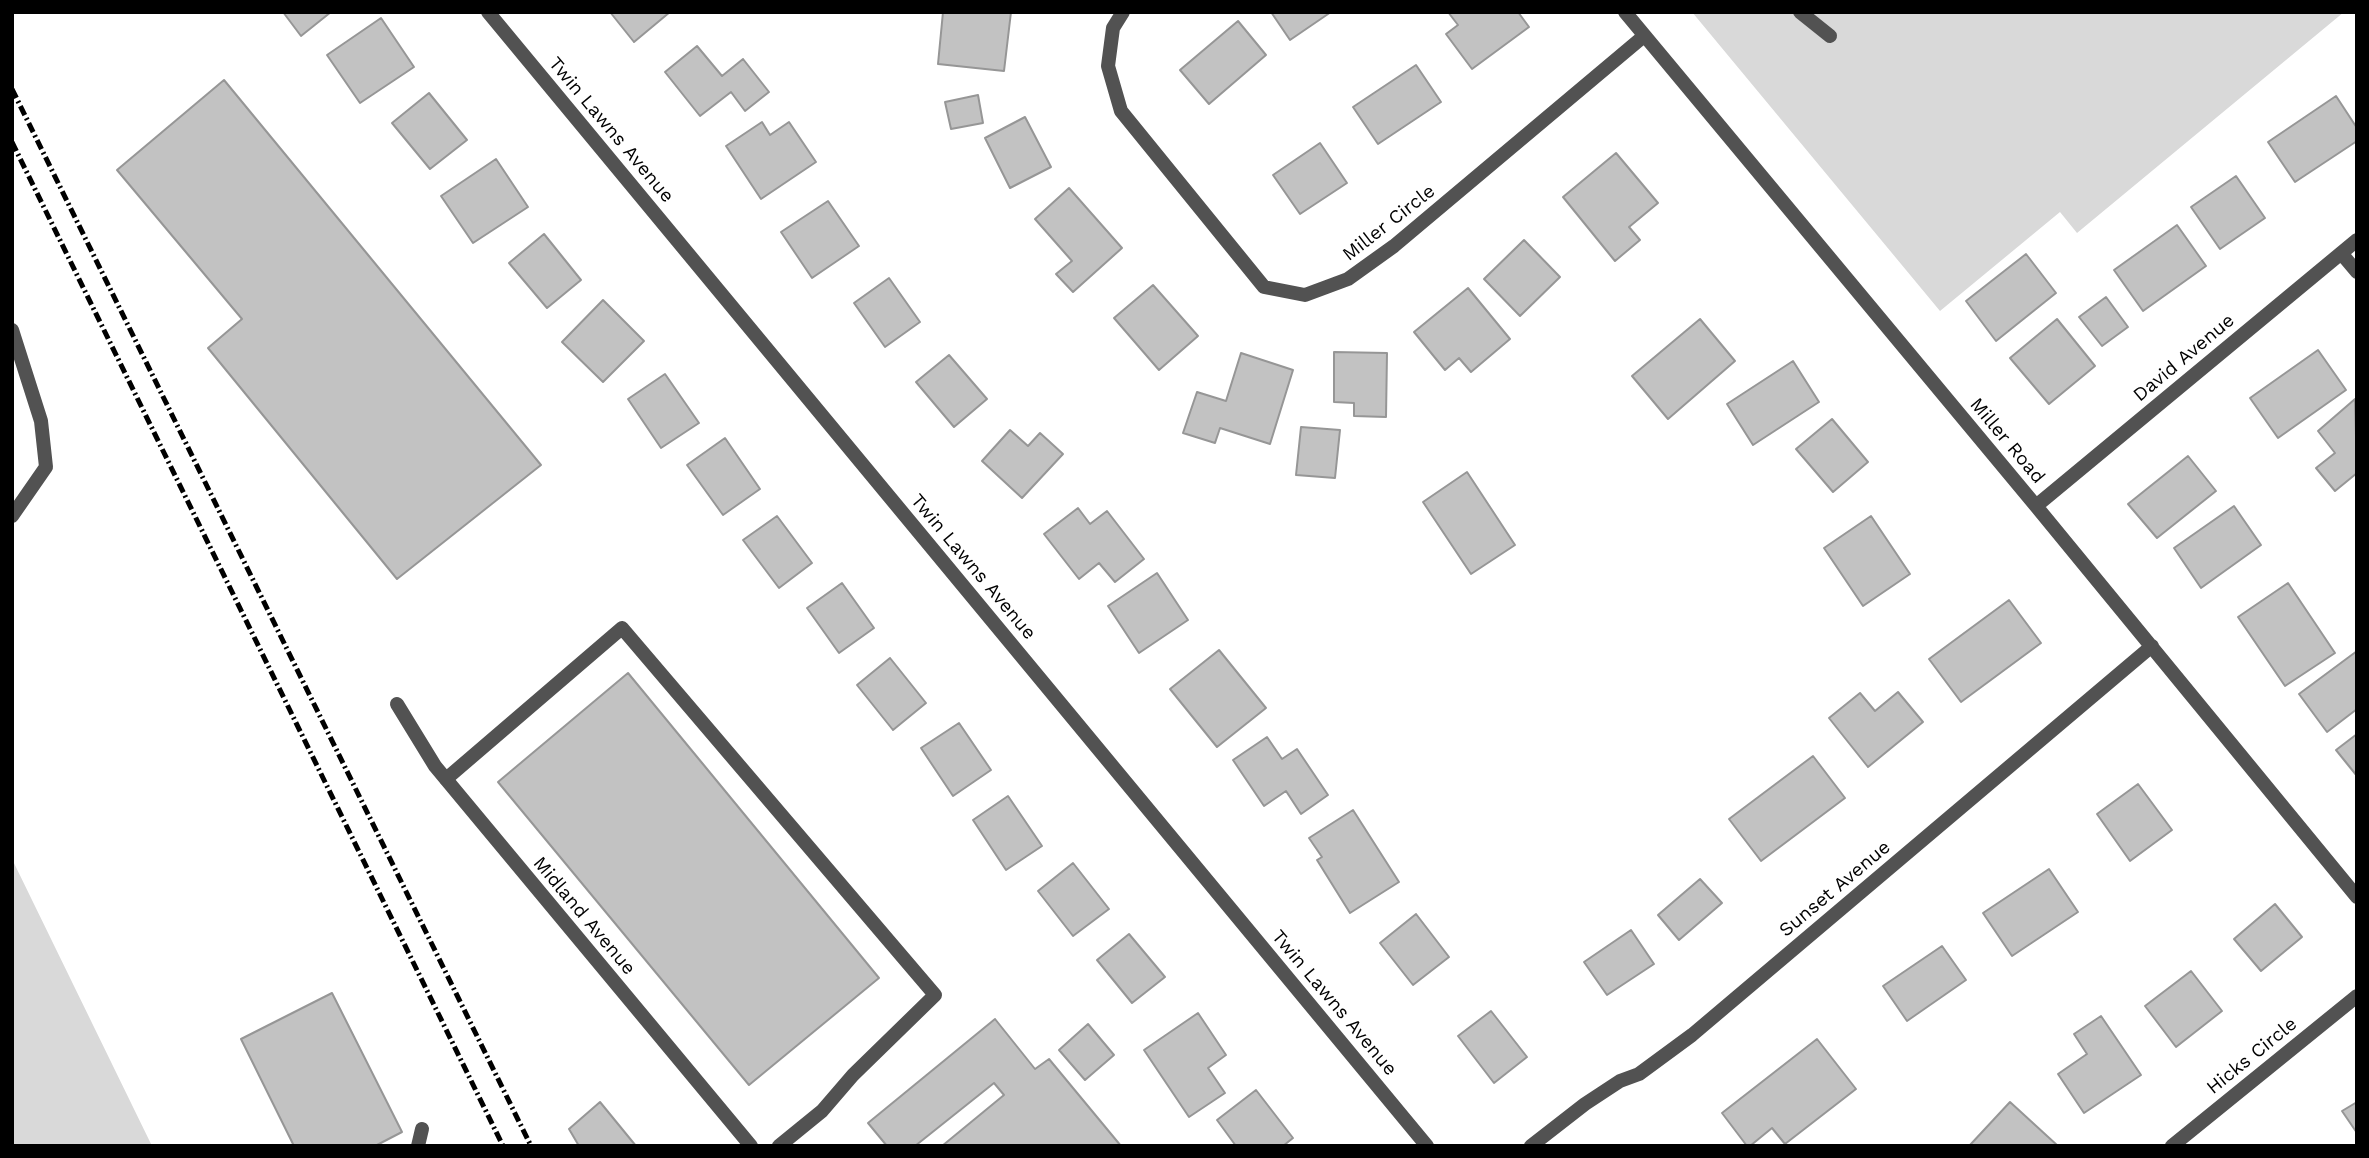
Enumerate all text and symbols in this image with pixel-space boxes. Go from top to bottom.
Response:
street label: Twin Lawns Avenue [544,53,678,207]
street label: Miller Circle [1338,180,1440,266]
street label: David Avenue [2129,309,2239,407]
street label: Miller Road [1965,394,2049,488]
street label: Twin Lawns Avenue [906,490,1040,644]
street label: Sunset Avenue [1775,836,1895,942]
street label: Midland Avenue [528,852,640,980]
street label: Twin Lawns Avenue [1267,926,1401,1080]
street label: Hicks Circle [2202,1013,2302,1099]

